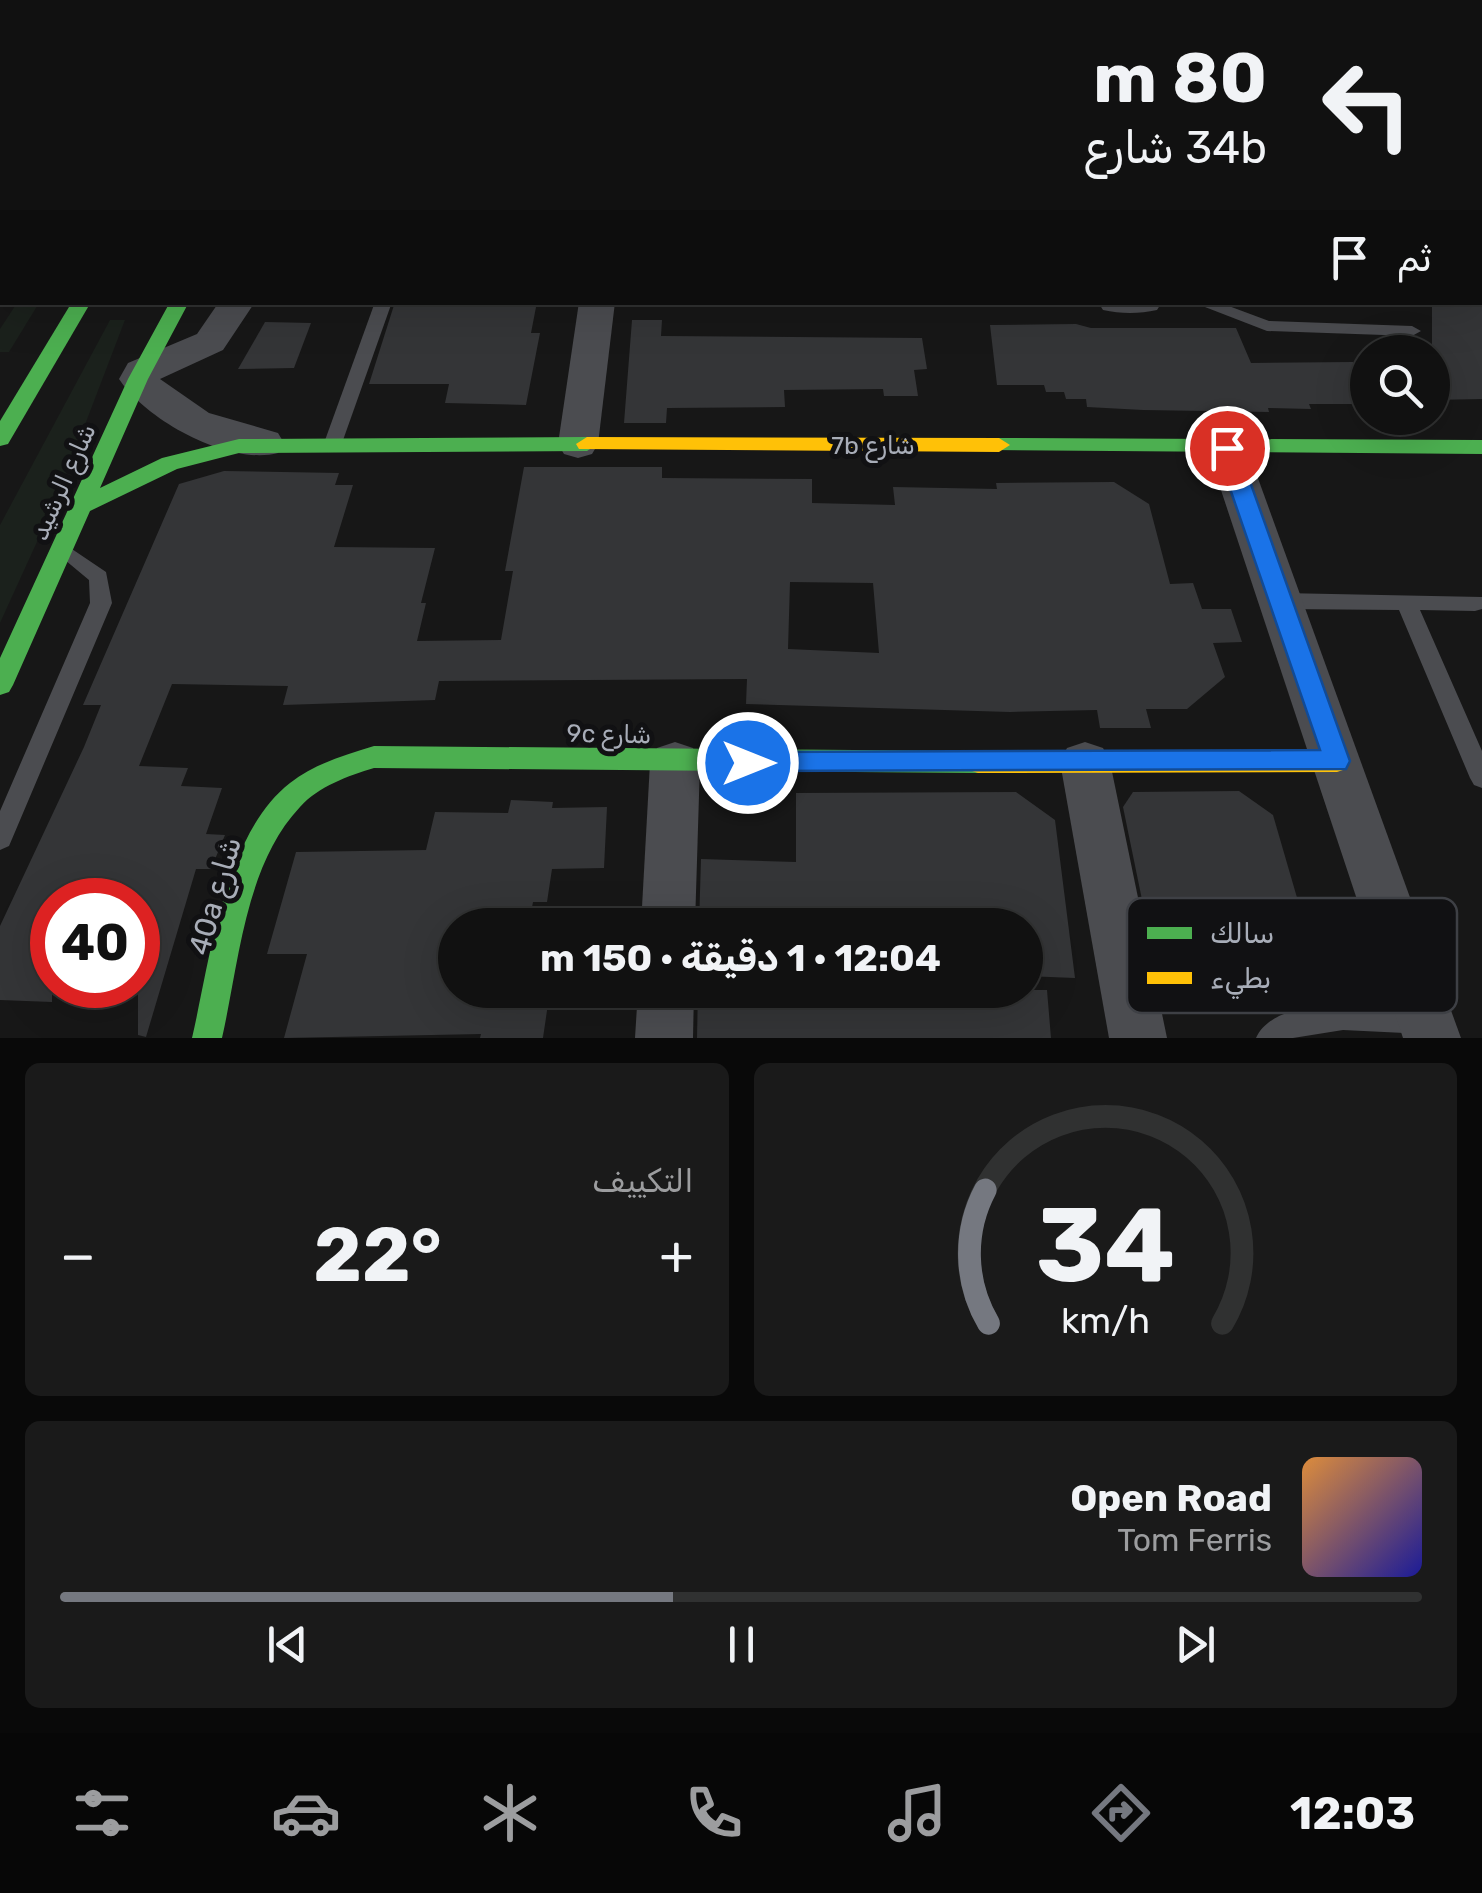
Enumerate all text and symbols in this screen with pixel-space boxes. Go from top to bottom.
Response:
text: 80 m [1093,37,1267,120]
icon: left [1302,40,1432,170]
text: 34b شارع [1085,121,1267,174]
icon: arrive [1322,230,1377,285]
text: ثم [1397,235,1432,281]
map controls [1350,335,1450,435]
button: search [1350,335,1450,435]
pin [1185,406,1270,491]
street label: شارع الرشيد [24,419,104,546]
icon: arrive [1200,421,1255,476]
street label: 7b شارع [831,431,915,463]
position arrow [696,711,800,815]
street label: 9c شارع [566,719,652,752]
street label: 40a شارع [181,833,251,960]
speed limit sign: 40 [30,878,160,1008]
legend [1127,898,1457,1013]
text: سالك [1210,917,1274,950]
text: 12:04 · 1 دقيقة · 150 m [540,935,941,981]
text: بطيء [1210,962,1271,1000]
text: التكييف [592,1162,694,1200]
text: 34 [1035,1184,1175,1307]
text: 22° [313,1211,442,1300]
text: − [60,1223,96,1288]
text: + [659,1223,694,1288]
text: km/h [1061,1300,1150,1342]
text: Open Road [1070,1475,1272,1521]
text: Tom Ferris [1117,1521,1272,1559]
icon: previous [260,1617,315,1672]
icon: pause [714,1617,769,1672]
icon: next [1168,1617,1223,1672]
icon: filters [67,1778,137,1848]
icon: car [271,1778,341,1848]
icon: climate [475,1778,545,1848]
icon: phone [679,1778,749,1848]
icon: music [882,1778,952,1848]
icon: directions [1086,1778,1156,1848]
text: 12:03 [1290,1787,1415,1840]

